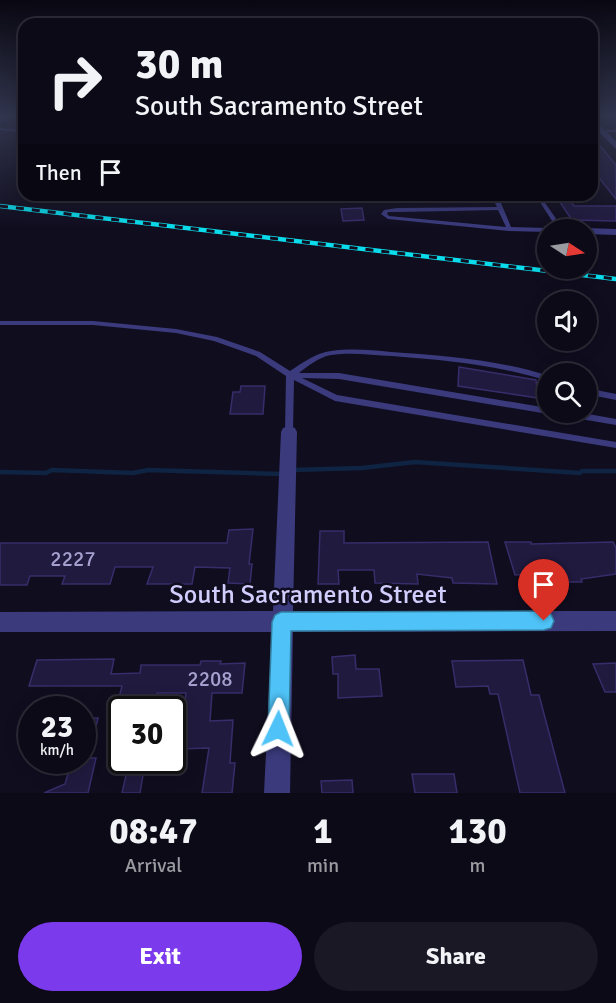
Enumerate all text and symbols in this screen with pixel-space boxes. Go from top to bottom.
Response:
text: 30 m [135,39,224,90]
icon: right [36,42,114,120]
text: South Sacramento Street [135,90,423,123]
icon: arrive [94,156,127,189]
text: Then [36,159,82,186]
north arrow [537,219,597,279]
map controls [537,219,597,423]
button: sound [537,291,597,351]
button: search [537,363,597,423]
house number: 2227 [50,546,96,572]
pin [518,559,569,621]
icon: arrive [527,568,560,601]
street label: South Sacramento Street [169,579,447,611]
house number: 2208 [187,666,233,692]
speed limit sign: 30 [108,696,186,774]
position arrow [246,697,310,761]
text: 23 [41,709,73,746]
text: km/h [40,741,74,759]
text: 08:47 [109,809,198,854]
text: 1 [313,809,333,854]
text: 130 [448,809,507,854]
text: Arrival [125,853,182,878]
text: min [307,853,339,878]
text: m [470,853,486,878]
button: Exit [18,922,302,991]
button: Share [314,922,598,991]

